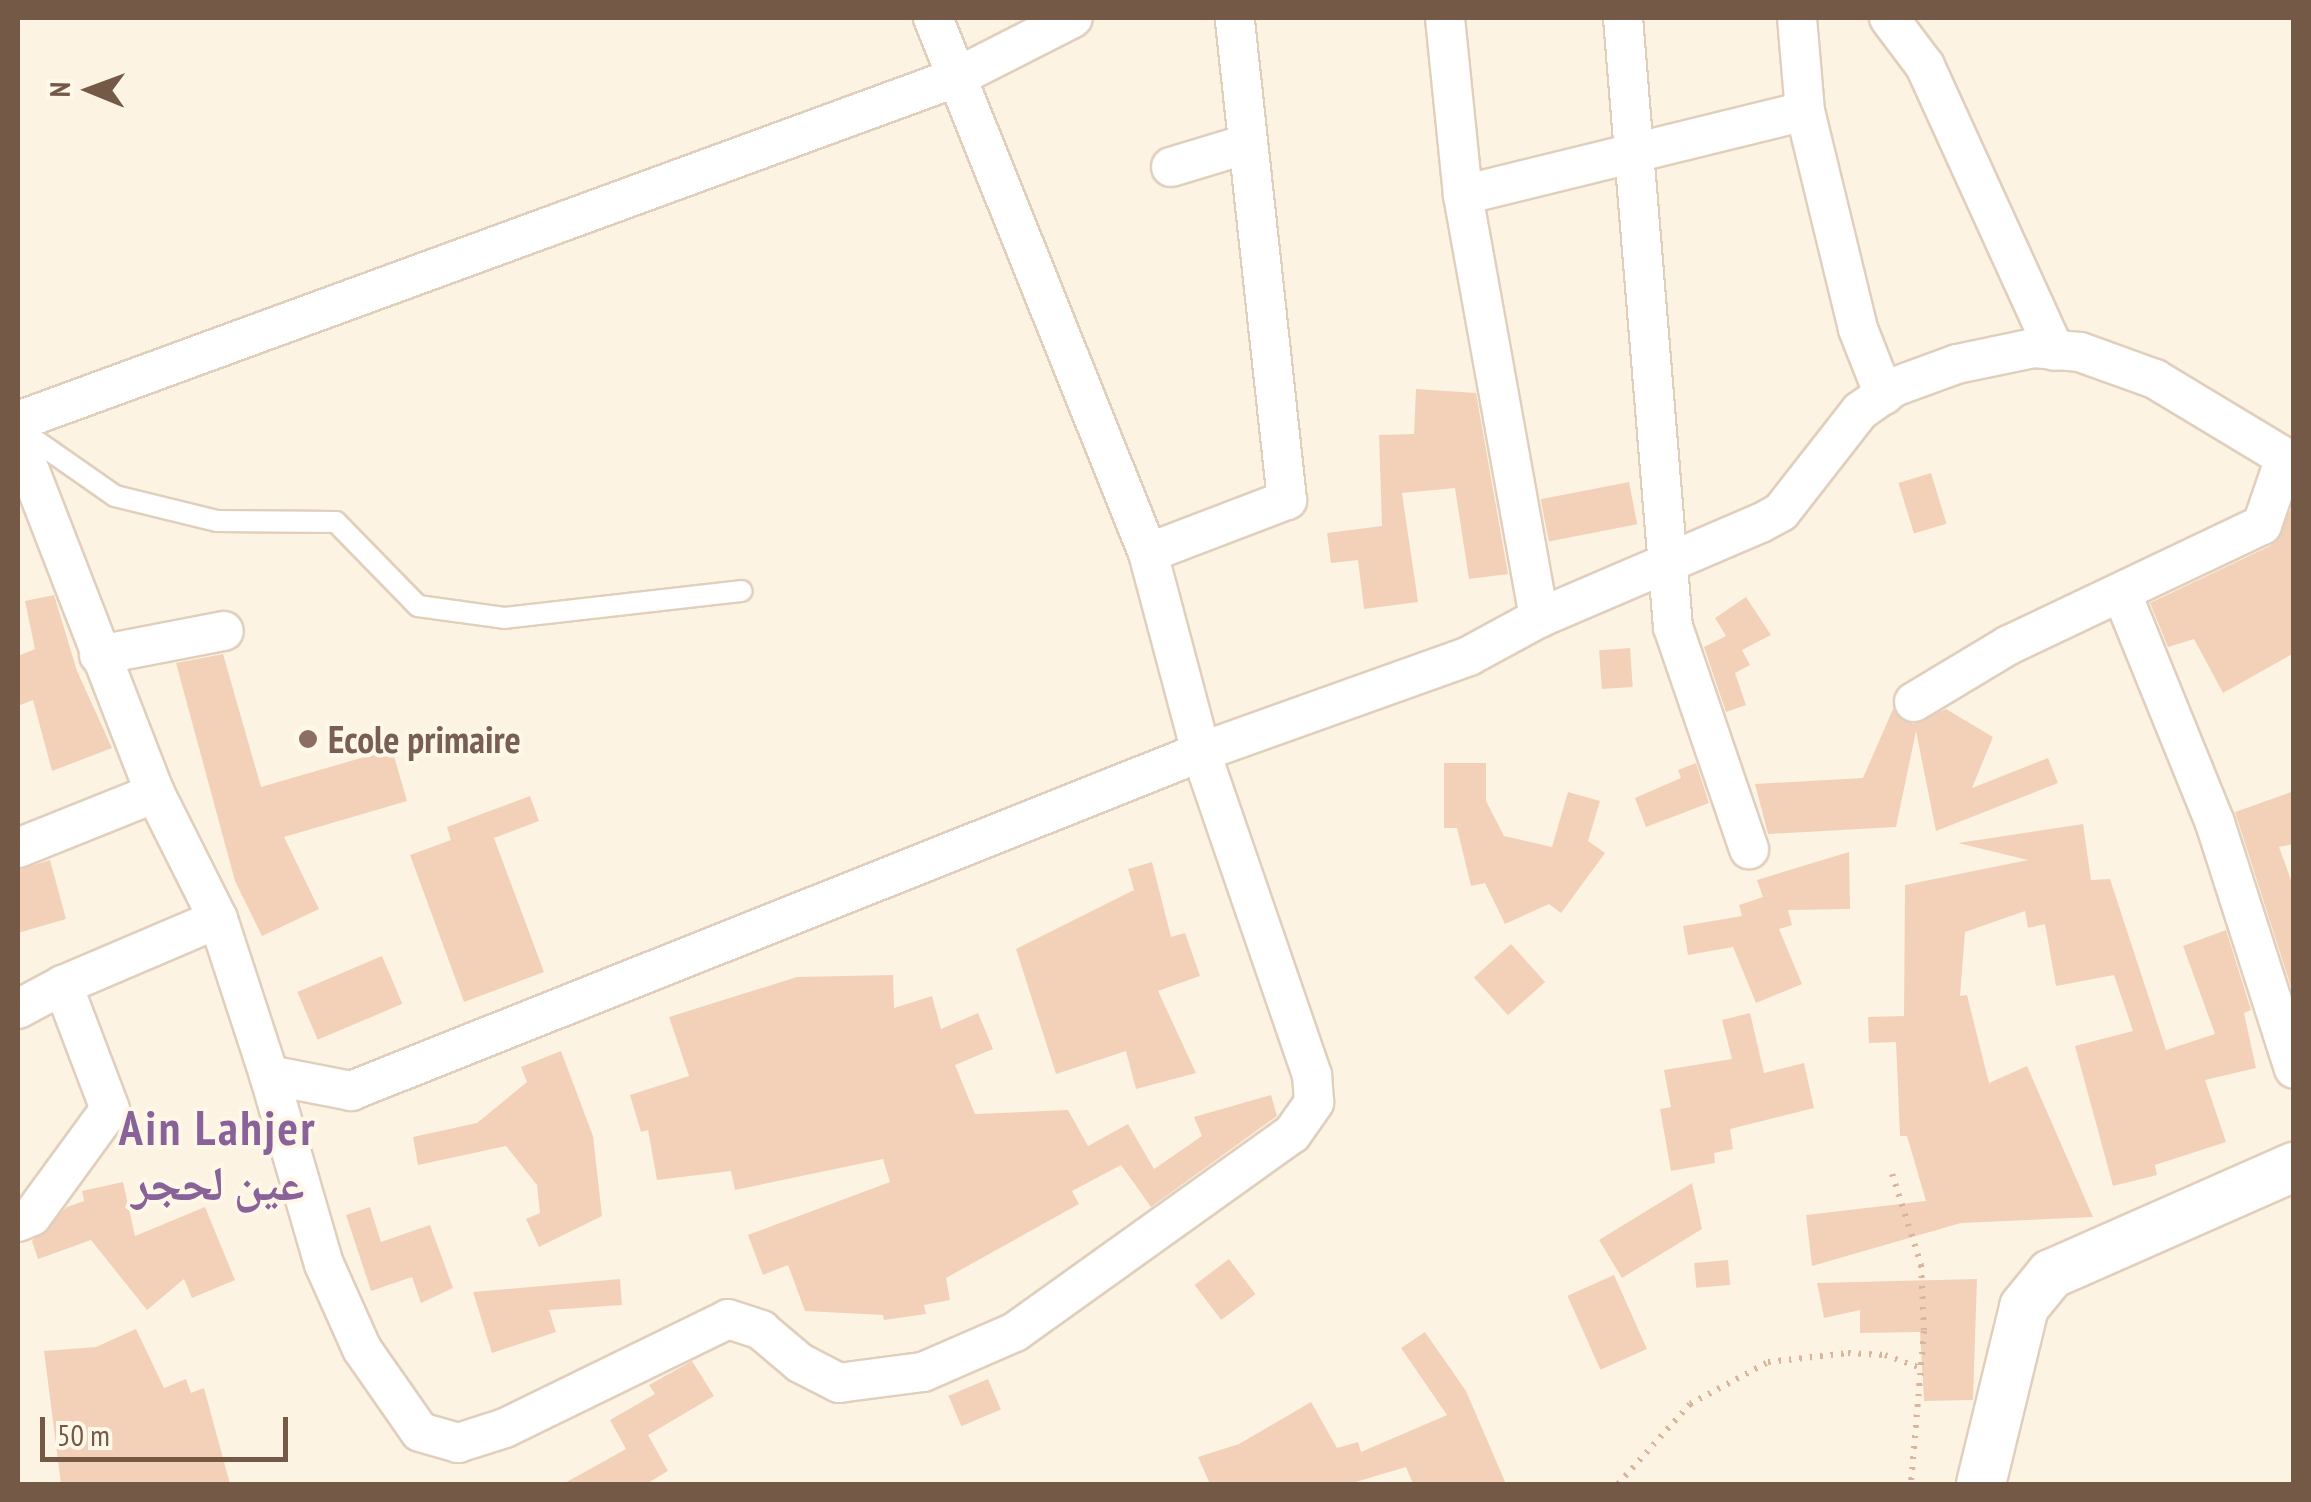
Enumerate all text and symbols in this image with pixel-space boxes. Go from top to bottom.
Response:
north arrow [40,40,140,140]
text: N [41,82,78,97]
place label: Ecole primaire [328,716,521,762]
marker: Ecole primaire [297,728,319,750]
district label: Ain Lahjer عين لحجر [119,1098,317,1211]
scale bar [45,1397,292,1459]
text: 50 m [57,1415,110,1454]

